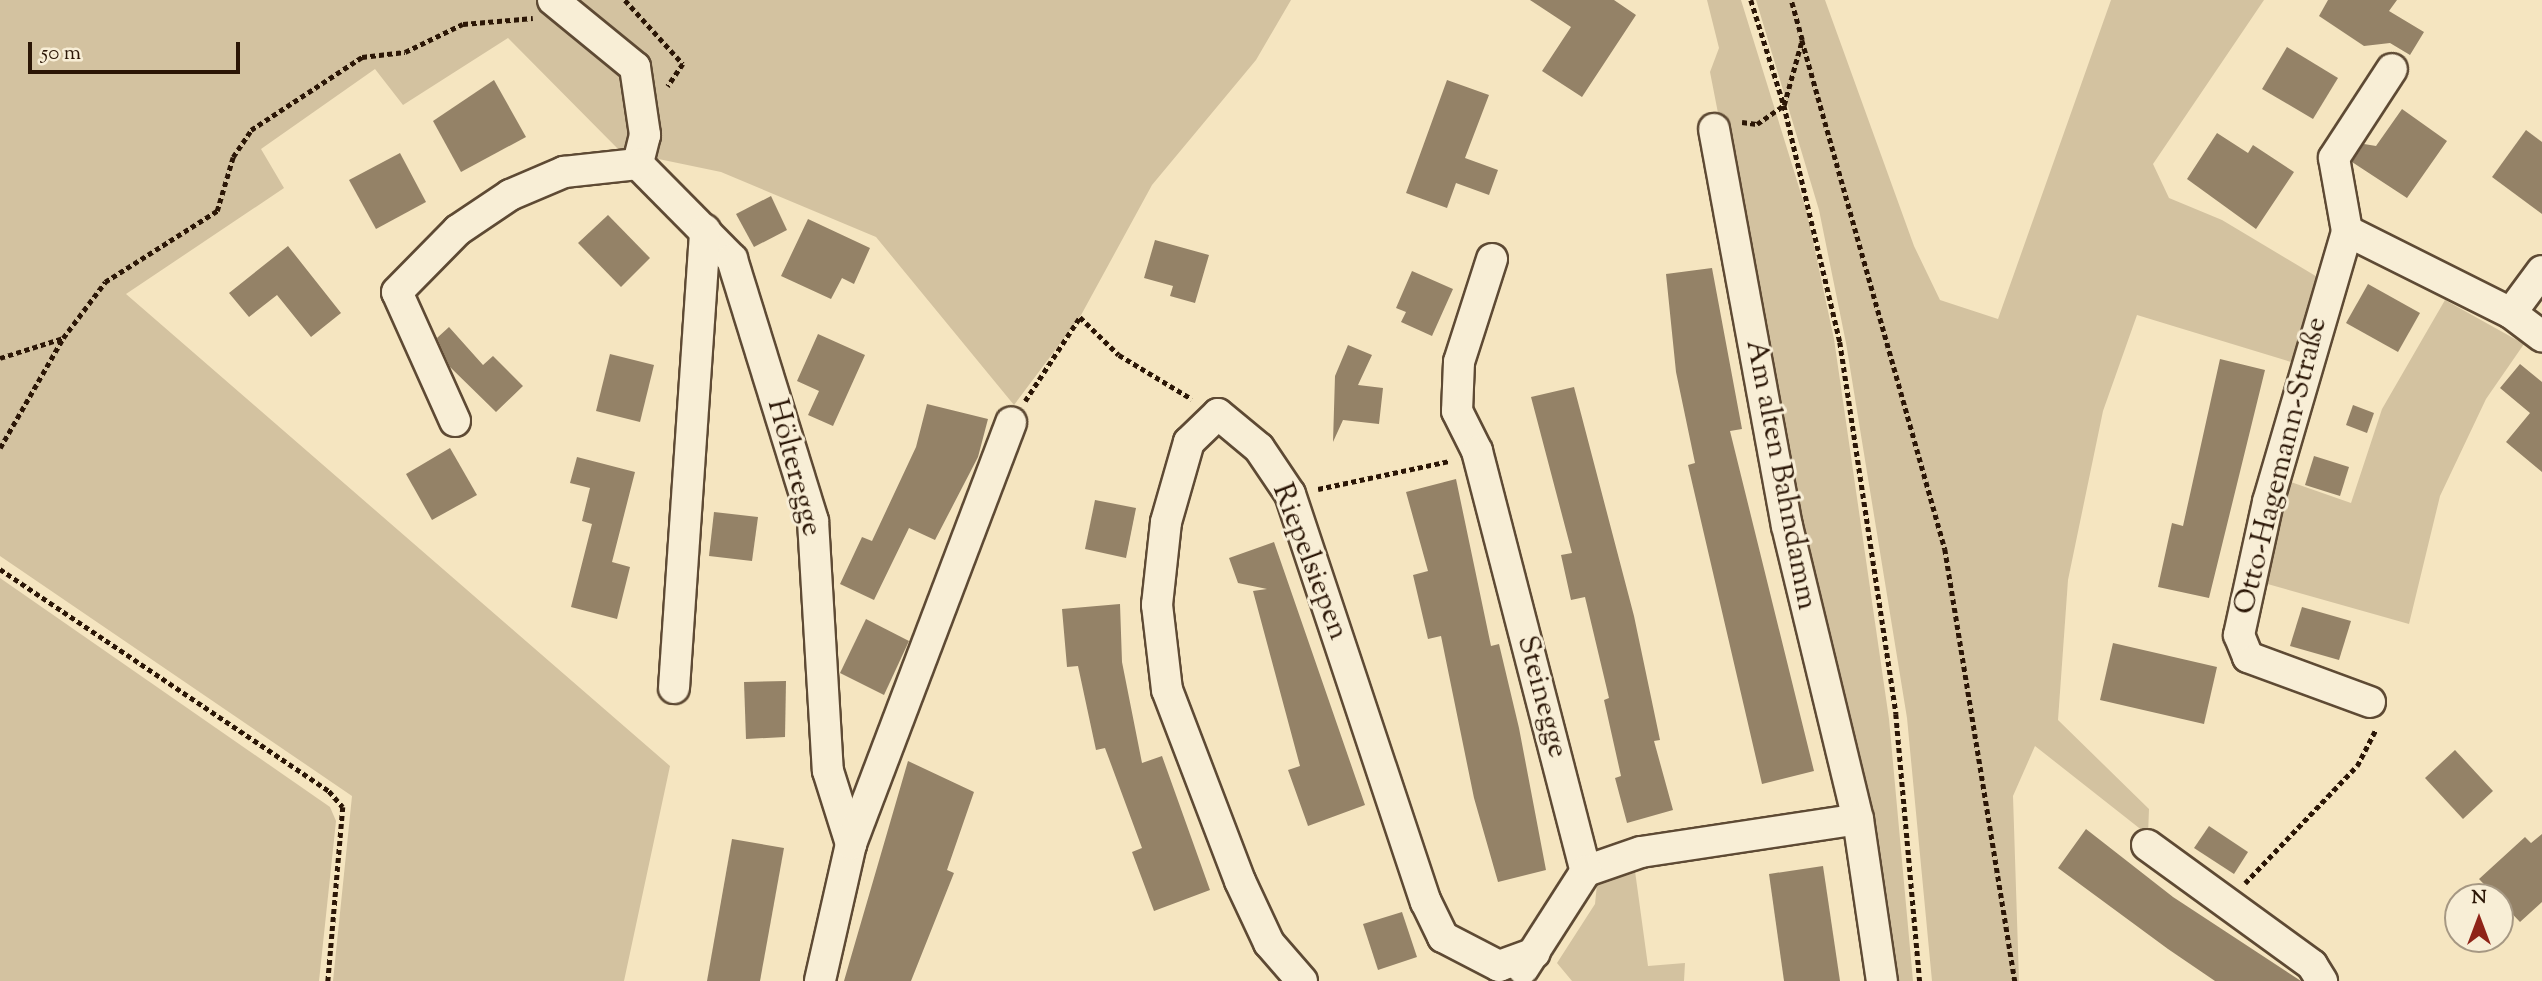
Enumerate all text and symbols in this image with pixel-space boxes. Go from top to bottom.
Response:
scale bar [32,28,243,72]
text: 50 m [41,39,81,69]
street label: Otto-Hagemann-Straße [2228,314,2336,618]
street label: Am alten Bahndamm [1736,337,1824,613]
street label: Hölteregge [757,395,829,541]
street label: Riepelsiepen [1263,479,1355,645]
street label: Steinegge [1507,632,1575,762]
north arrow [2444,883,2514,953]
text: N [2471,885,2487,912]

